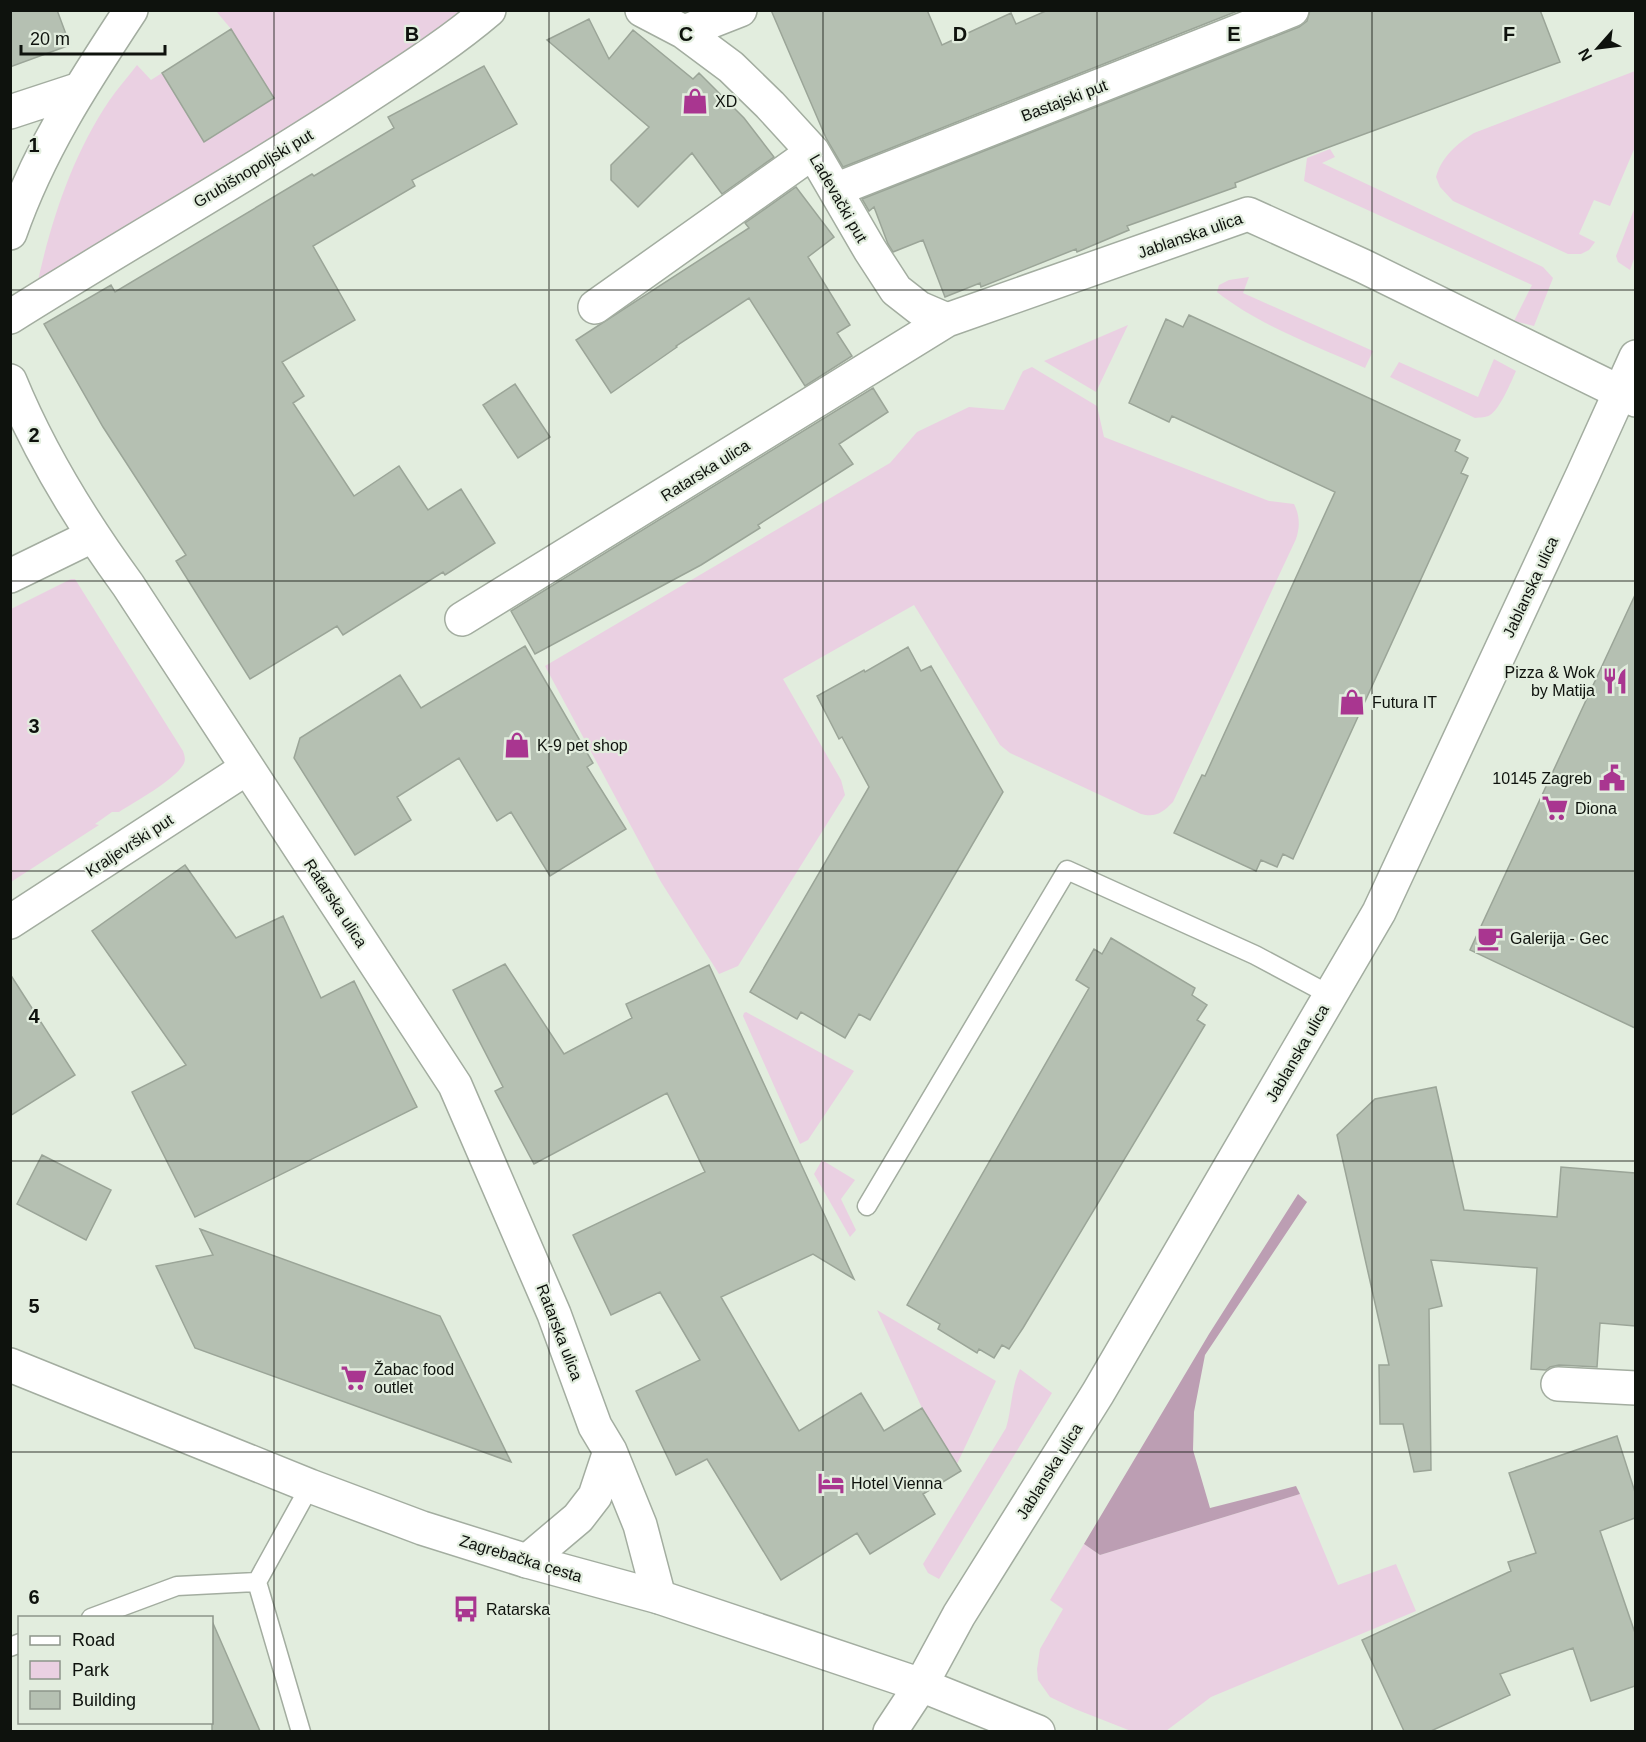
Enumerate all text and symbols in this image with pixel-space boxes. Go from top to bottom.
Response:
scale bar [21,18,165,56]
north arrow [1568,18,1628,78]
text: B [405,23,419,45]
text: C [679,23,693,45]
text: D [953,23,967,45]
text: E [1227,23,1241,45]
text: F [1503,23,1515,45]
text: 20 m [30,29,70,49]
text: N [1575,46,1595,64]
street label: Bastajski put [1019,76,1110,125]
shop icon: XD [680,86,710,116]
place label: XD [715,93,737,110]
street label: Grubišnopoljski put [191,126,316,211]
text: 1 [28,134,40,156]
street label: Ladevački put [807,151,871,246]
street label: Jablanska ulica [1136,210,1245,261]
text: 2 [28,424,40,446]
street label: Ratarska ulica [658,436,753,504]
street label: Jablanska ulica [1500,534,1561,640]
place label: Pizza & Wok by Matija [1505,664,1596,699]
restaurant icon: Pizza & Wok by Matija [1600,666,1630,696]
shop icon: Futura IT [1337,687,1367,717]
place label: Futura IT [1372,694,1437,711]
text: 3 [28,715,40,737]
shop icon: K-9 pet shop [502,730,532,760]
place label: K-9 pet shop [537,737,628,754]
public building icon: 10145 Zagreb [1597,763,1627,793]
place label: 10145 Zagreb [1492,770,1592,787]
supermarket icon: Diona [1540,793,1570,823]
place label: Diona [1575,800,1617,817]
street label: Kraljevrški put [83,811,176,880]
street label: Ratarska ulica [301,856,370,950]
cafe icon: Galerija - Gec [1475,923,1505,953]
place label: Galerija - Gec [1510,930,1609,947]
street label: Jablanska ulica [1263,1002,1332,1105]
text: 4 [28,1005,40,1027]
street label: Ratarska ulica [533,1282,586,1383]
text: 5 [28,1295,40,1317]
place label: Žabac food outlet [374,1360,454,1396]
supermarket icon: Žabac food outlet [339,1363,369,1393]
street label: Jablanska ulica [1013,1420,1086,1522]
hotel icon: Hotel Vienna [816,1468,846,1498]
place label: Hotel Vienna [851,1475,942,1492]
street label: Zagrebačka cesta [458,1532,584,1585]
text: 6 [28,1586,40,1608]
bus stop icon: Ratarska [451,1594,481,1624]
place label: Ratarska [486,1601,550,1618]
legend [18,1616,213,1724]
text: Road [72,1630,115,1650]
text: Park [72,1660,110,1680]
text: Building [72,1690,136,1710]

